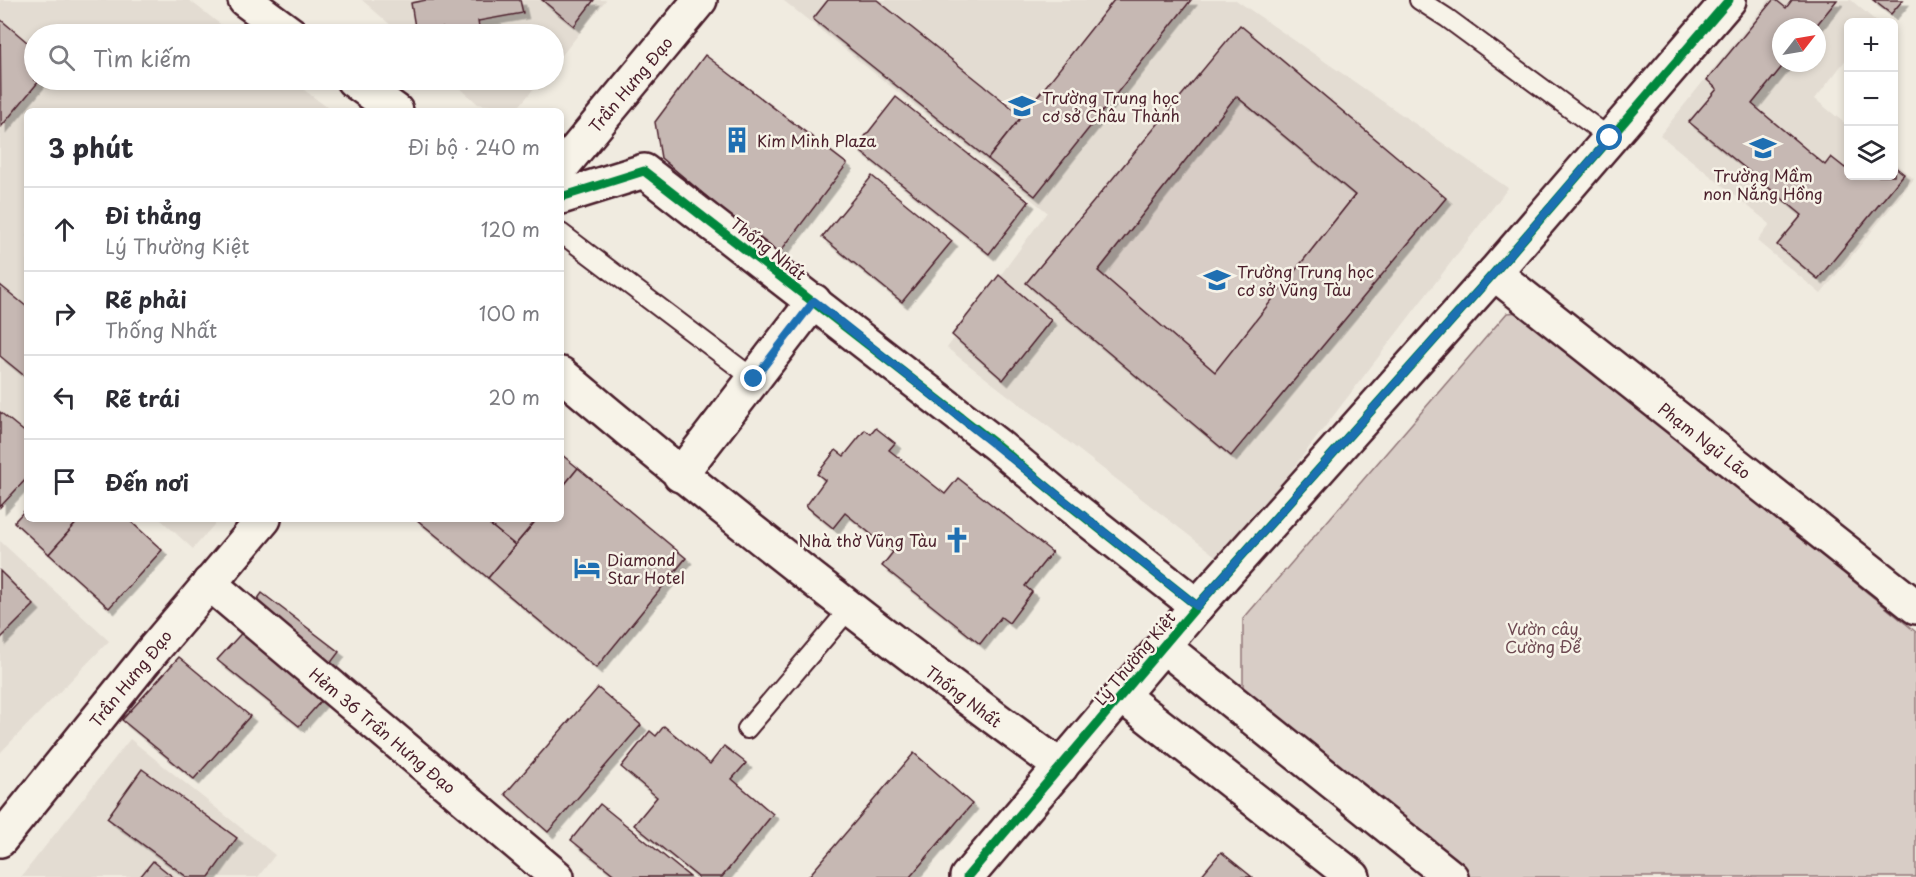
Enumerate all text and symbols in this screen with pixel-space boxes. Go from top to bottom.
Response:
north arrow [1772,18,1826,72]
map controls [1844,18,1898,180]
button: + [1844,18,1898,72]
search box [24,24,564,90]
street label: Trần Hưng Đạo [583,31,678,137]
icon: search [45,41,78,74]
text: Tìm kiếm [93,41,191,74]
button: − [1844,72,1898,126]
place label: Trường Trung học cơ sở Châu Thành [1042,85,1180,127]
school or university icon: Trường Trung học cơ sở Châu Thành [1007,91,1037,121]
route start [1596,124,1622,150]
building icon: Kim Minh Plaza [722,125,752,155]
button: layers [1844,126,1898,180]
text: 3 phút [48,128,134,167]
place label: Kim Minh Plaza [757,128,876,152]
text: Đi bộ · 240 m [408,132,540,162]
school or university icon: Trường Mầm non Nắng Hồng [1748,133,1778,163]
place label: Trường Mầm non Nắng Hồng [1703,163,1823,205]
text: Đi thẳng [105,198,201,231]
street label: Thống Nhất [726,211,812,285]
icon: ahead [48,213,81,246]
text: 120 m [481,214,540,244]
text: Lý Thường Kiệt [105,231,249,261]
place label: Trường Trung học cơ sở Vũng Tàu [1237,259,1374,301]
school or university icon: Trường Trung học cơ sở Vũng Tàu [1202,265,1232,295]
text: Rẽ phải [105,282,187,315]
icon: right [48,297,81,330]
text: 100 m [479,298,540,328]
text: Thống Nhất [105,315,217,345]
route end [740,365,766,391]
icon: left [48,381,81,414]
text: Rẽ trái [105,381,180,414]
text: 20 m [488,382,540,412]
street label: Phạm Ngũ Lão [1654,396,1756,484]
icon: arrive [48,465,81,498]
text: Đến nơi [105,465,189,498]
church icon: Nhà thờ Vũng Tàu [942,525,972,555]
place label: Nhà thờ Vũng Tàu [798,528,937,552]
place label: Diamond Star Hotel [607,547,685,589]
hotel icon: Diamond Star Hotel [572,553,602,583]
street label: Lý Thường Kiệt [1088,606,1181,710]
park label: Vườn cây Cường Để [1505,616,1582,658]
street label: Trần Hưng Đạo [83,624,177,732]
street label: Thống Nhất [921,659,1007,733]
street label: Hẻm 36 Trần Hưng Đạo [304,661,462,799]

